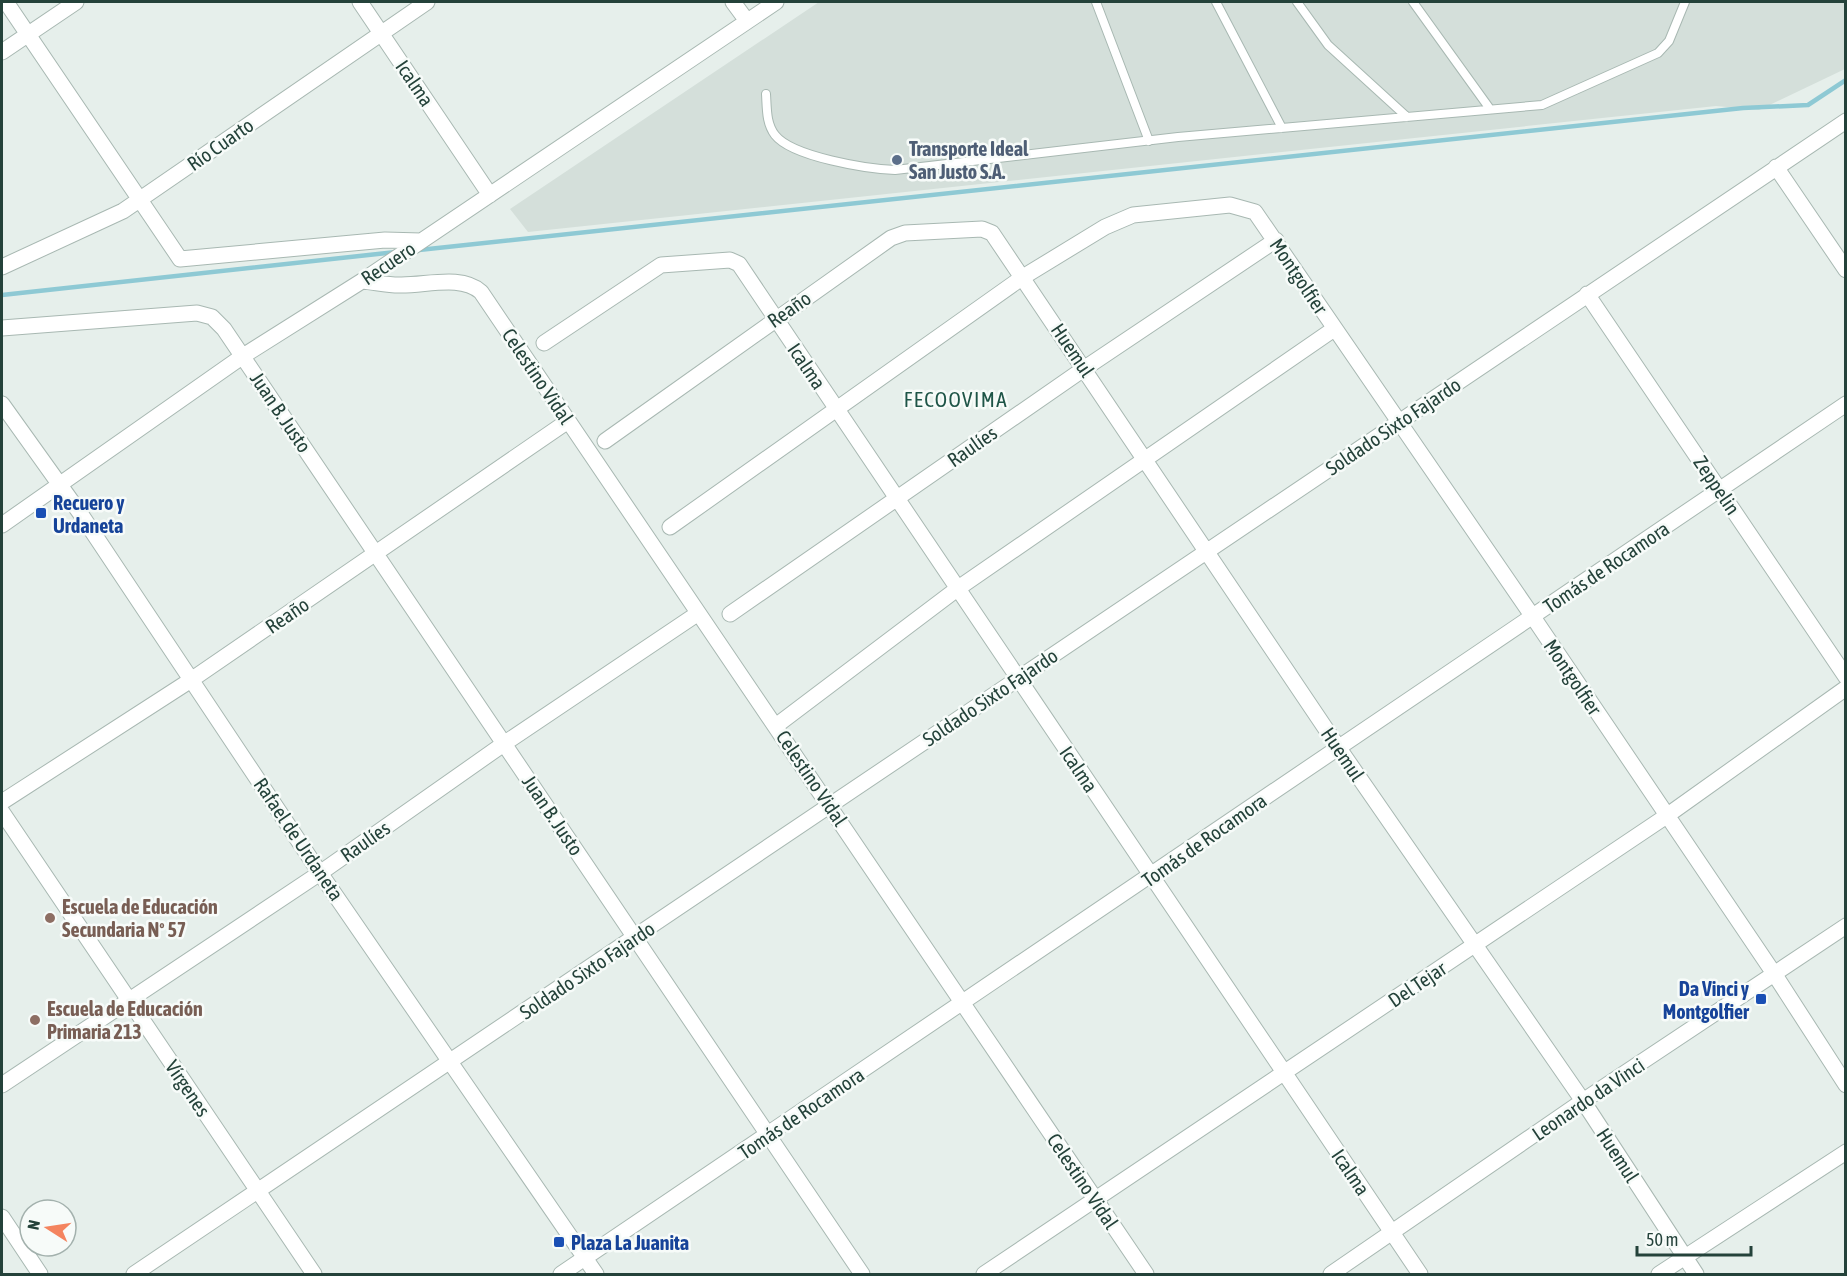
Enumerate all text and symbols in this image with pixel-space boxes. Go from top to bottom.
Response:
street label: Icalma [391,56,439,110]
street label: Río Cuarto [183,113,257,175]
place label: Transporte Ideal San Justo S.A. [909,137,1029,183]
marker: Transporte Ideal San Justo S.A. [890,153,904,167]
street label: Montgolfier [1265,234,1333,319]
street label: Recuero [357,237,419,289]
street label: Reaño [763,286,815,332]
street label: Huemul [1047,319,1100,382]
street label: Celestino Vidal [498,324,579,429]
street label: Icalma [783,339,831,393]
street label: Juan B. Justo [246,368,316,456]
street label: Soldado Sixto Fajardo [1321,372,1465,480]
district label: FECOOVIMA [904,387,1008,411]
street label: Raulíes [943,421,1001,471]
street label: Zeppelin [1689,451,1745,519]
place label: Recuero y Urdaneta [53,491,125,537]
marker: Recuero y Urdaneta [34,506,48,520]
street label: Tomás de Rocamora [1539,517,1673,617]
street label: Reaño [261,592,313,638]
street label: Montgolfier [1539,635,1607,720]
street label: Soldado Sixto Fajardo [918,643,1062,751]
street label: Huemul [1317,723,1370,786]
street label: Celestino Vidal [772,726,853,831]
street label: Icalma [1055,742,1103,796]
street label: Juan B. Justo [518,771,588,859]
street label: Rafael de Urdaneta [250,773,348,905]
street label: Tomás de Rocamora [1137,789,1271,891]
street label: Raulíes [336,816,394,866]
place label: Escuela de Educación Secundaria Nº 57 [62,895,218,941]
marker: Escuela de Educación Secundaria Nº 57 [43,911,57,925]
street label: Soldado Sixto Fajardo [515,916,659,1024]
street label: Del Tejar [1384,956,1451,1012]
place label: Da Vinci y Montgolfier [1663,977,1750,1023]
marker: Da Vinci y Montgolfier [1754,992,1768,1006]
place label: Escuela de Educación Primaria 213 [47,997,203,1043]
marker: Escuela de Educación Primaria 213 [28,1013,42,1027]
street label: Leonardo da Vinci [1528,1053,1648,1145]
street label: Vírgenes [161,1056,215,1120]
street label: Tomás de Rocamora [734,1063,868,1163]
street label: Huemul [1592,1124,1644,1187]
street label: Celestino Vidal [1043,1129,1124,1234]
street label: Icalma [1327,1145,1375,1199]
north arrow [18,1198,78,1258]
text: N [24,1218,43,1231]
scale bar [1637,1219,1751,1257]
text: 50 m [1646,1229,1678,1250]
place label: Plaza La Juanita [571,1231,689,1254]
marker: Plaza La Juanita [552,1235,566,1249]

